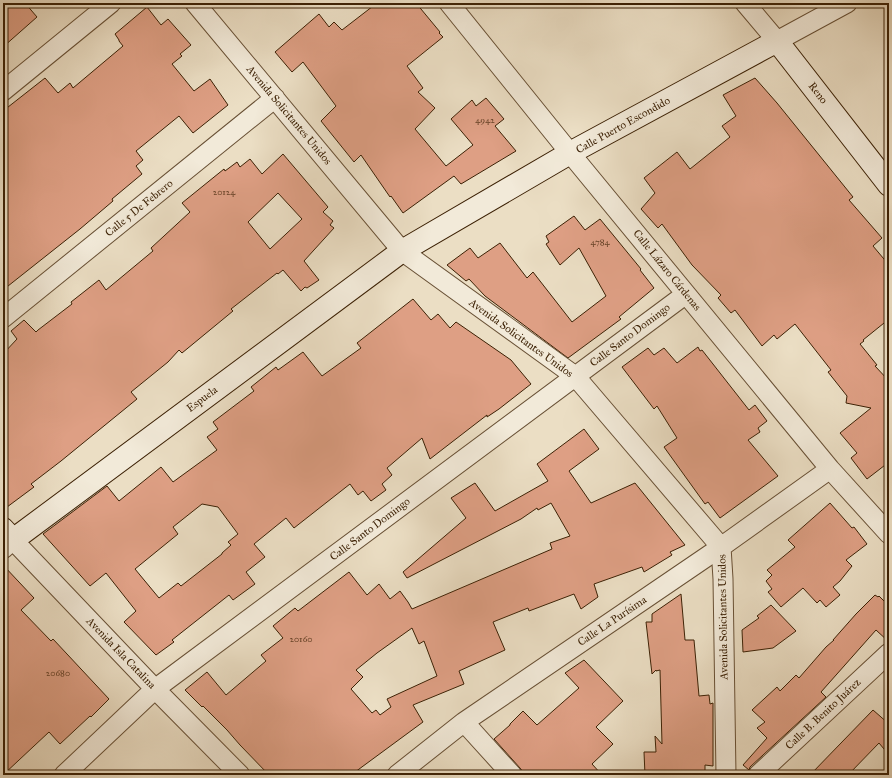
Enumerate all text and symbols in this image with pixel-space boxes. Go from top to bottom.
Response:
street label: Avenida Solicitantes Unidos [243,62,334,167]
street label: Reno [806,80,831,107]
street label: Calle Puerto Escondido [574,94,673,156]
house number: 4942 [475,114,495,125]
street label: Calle 5 De Febrero [103,177,176,239]
house number: 20124 [213,186,236,197]
street label: Calle Lázaro Cárdenas [630,227,704,313]
house number: 4784 [590,236,611,247]
street label: Avenida Solicitantes Unidos [466,295,576,380]
street label: Calle Santo Domingo [587,300,673,369]
street label: Espuela [184,383,220,415]
street label: Calle Santo Domingo [327,494,413,563]
street label: Avenida Solicitantes Unidos [715,554,731,681]
street label: Calle La Purísima [575,593,649,649]
street label: Avenida Isla Catalina [83,614,159,692]
house number: 20160 [290,633,312,644]
house number: 20680 [46,667,70,678]
street label: Calle B. Benito Juárez [783,676,864,753]

